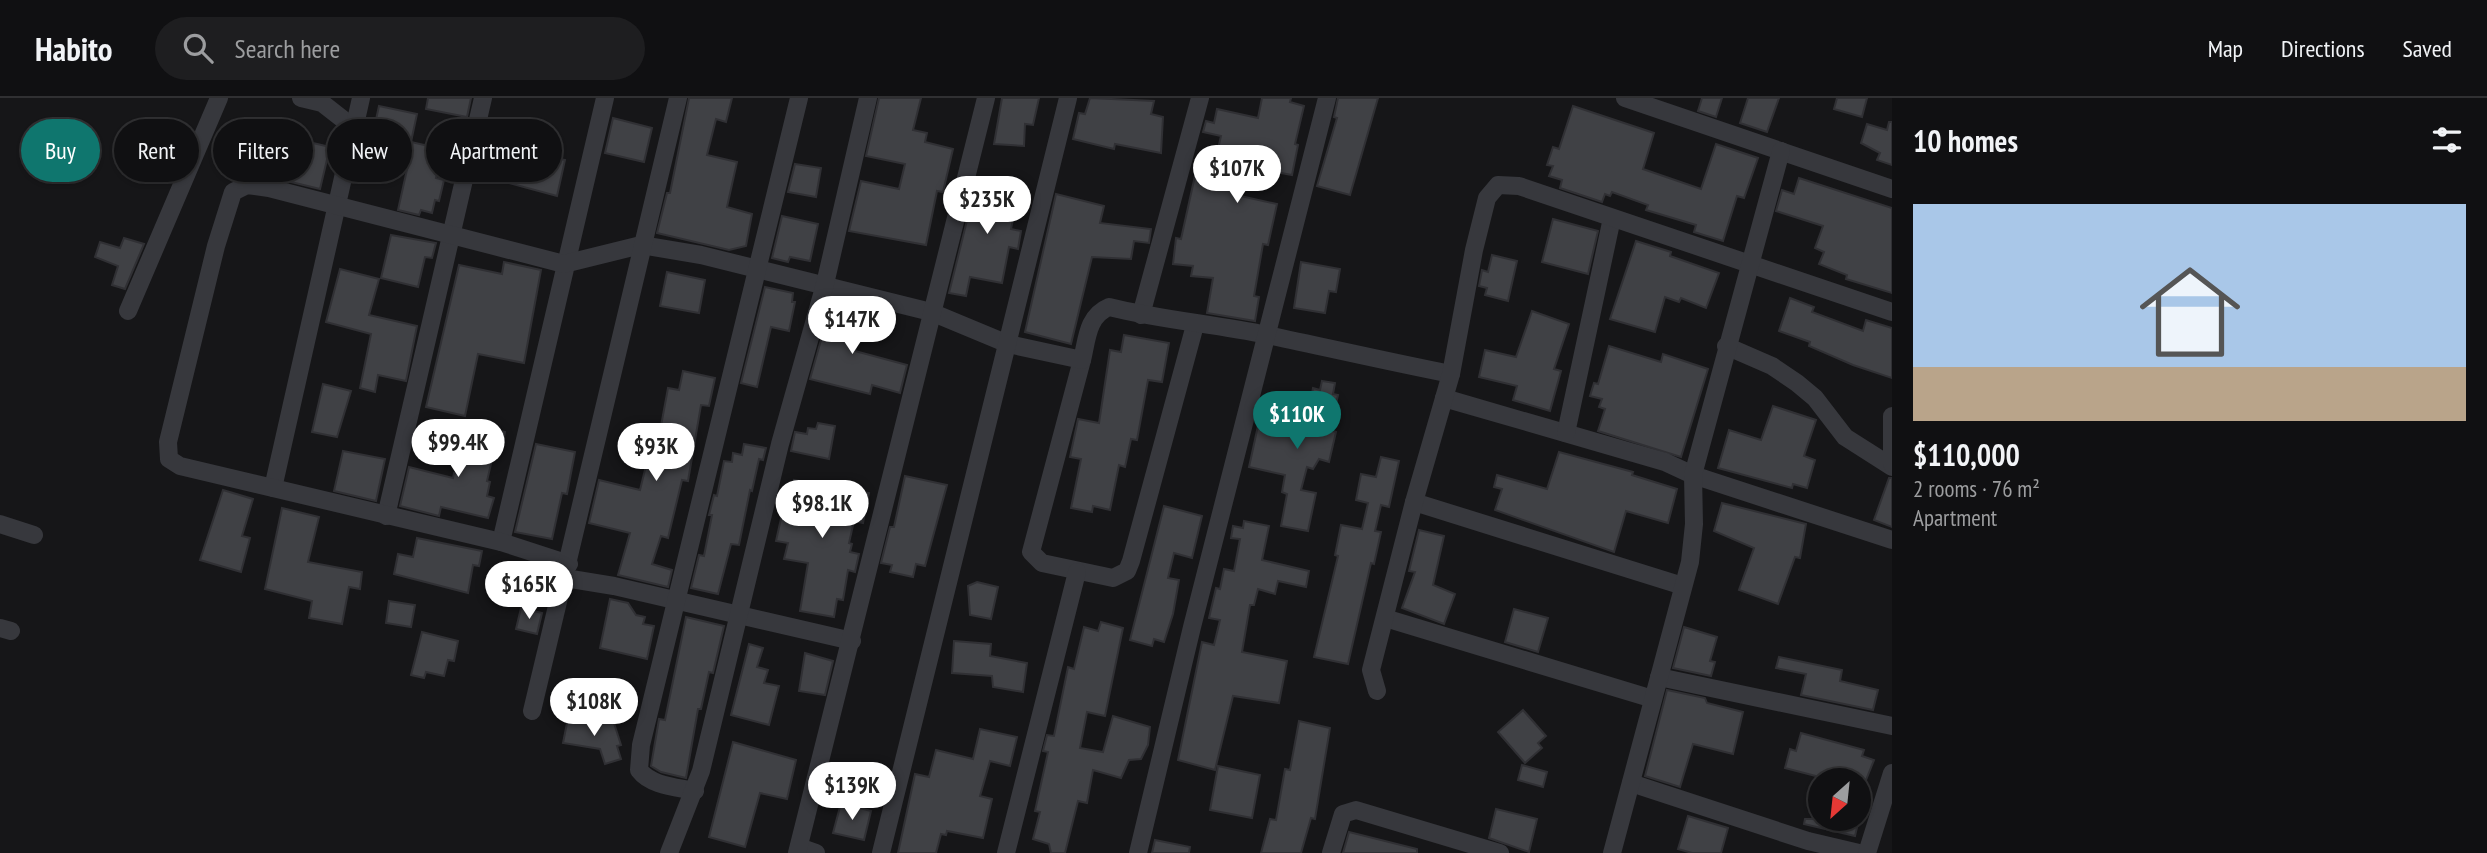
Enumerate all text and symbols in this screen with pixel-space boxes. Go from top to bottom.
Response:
search box [155,17,645,80]
text: Habito [35,27,113,70]
icon: search [179,29,217,67]
text: Search here [235,32,340,65]
text: Map [2208,33,2243,64]
text: Directions [2281,33,2365,64]
text: Saved [2403,33,2452,64]
chip: Buy [21,119,100,182]
chip: Rent [114,119,199,182]
chip: Filters [213,119,313,182]
chip: New [327,119,412,182]
chip: Apartment [426,119,562,182]
text: 10 homes [1913,121,2018,160]
icon: filters [2428,121,2466,159]
pin: $107K [1188,146,1286,205]
text: $107K [1209,153,1265,182]
pin: $235K [938,176,1036,236]
text: $235K [959,184,1015,213]
icon: home [2127,249,2253,375]
pin: $147K [803,296,901,356]
text: $147K [824,304,880,333]
pin: $110K [1248,392,1346,451]
text: $110K [1269,399,1325,428]
pin: $99.4K [401,420,515,479]
pin: $93K [615,424,697,483]
text: $99.4K [428,427,488,456]
text: $93K [634,431,678,460]
text: $110,000 [1913,435,2020,474]
text: 2 rooms · 76 m² [1913,474,2040,503]
pin: $98.1K [765,480,879,540]
text: $98.1K [792,488,852,517]
text: Apartment [1913,503,1997,532]
pin: $165K [480,561,578,621]
text: $165K [501,569,557,598]
pin: $108K [545,678,643,738]
text: $108K [566,686,622,715]
pin: $139K [803,762,901,822]
north arrow [1808,768,1871,831]
map controls [1808,768,1871,831]
text: $139K [824,770,880,799]

